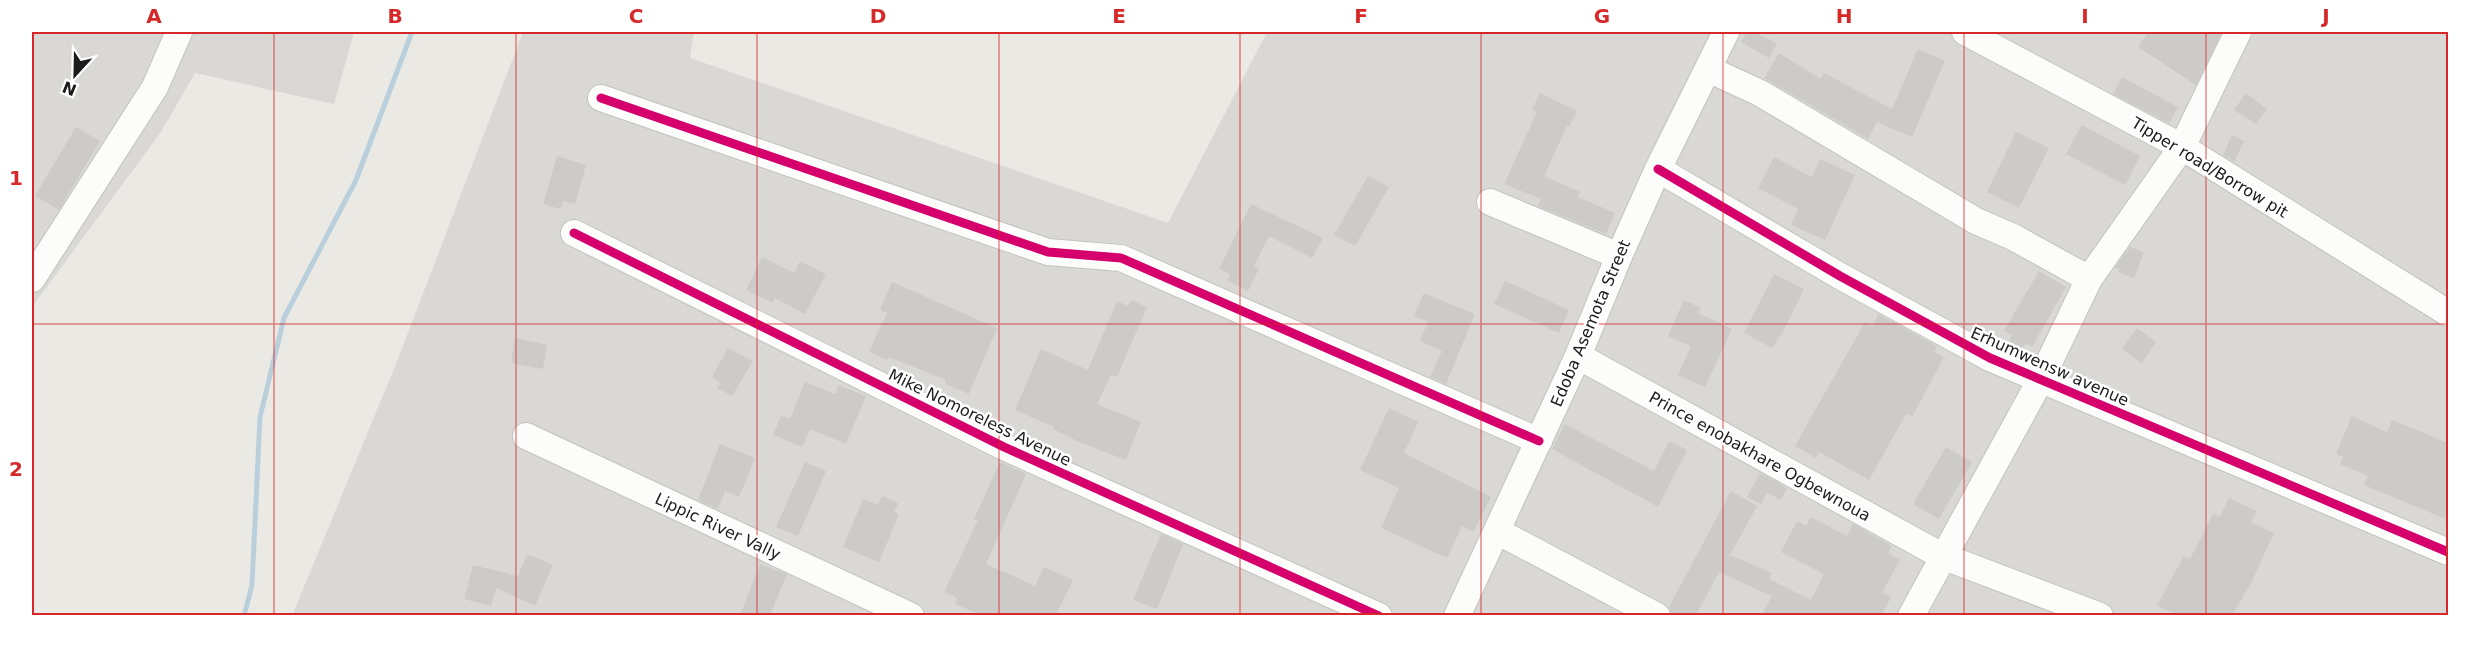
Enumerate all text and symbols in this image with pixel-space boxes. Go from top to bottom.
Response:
text: A [146,4,162,28]
text: B [387,4,403,28]
text: C [629,4,643,28]
text: D [870,4,886,28]
text: E [1112,4,1126,28]
text: F [1354,4,1368,28]
text: G [1594,4,1610,28]
text: H [1836,4,1852,28]
text: I [2081,4,2089,28]
text: J [2320,4,2330,28]
north arrow [45,45,105,105]
text: N [60,77,79,100]
street label: Tipper road/Borrow pit [2127,113,2291,222]
text: 1 [9,166,23,190]
street label: Edoba Asemota Street [1547,237,1634,409]
street label: Erhumwensw avenue [1968,323,2132,410]
street label: Mike Nomoreless Avenue [885,365,1074,470]
street label: Prince enobakhare Ogbewnoua [1646,388,1874,525]
text: 2 [9,457,23,481]
street label: Lippic River Vally [652,489,784,564]

